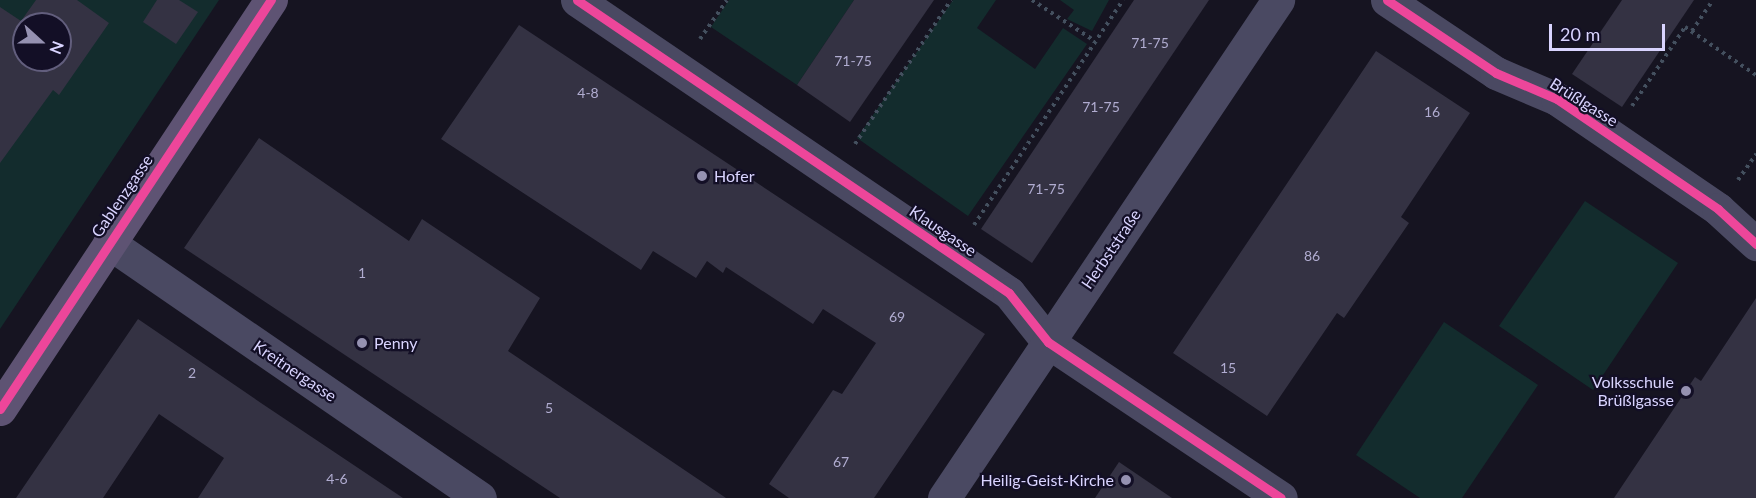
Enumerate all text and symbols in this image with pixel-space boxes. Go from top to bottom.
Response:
north arrow [12,12,72,72]
scale bar [1552,12,1668,50]
text: 20 m [1560,23,1600,45]
house number: 71-75 [1131,35,1169,51]
text: N [46,39,68,57]
house number: 71-75 [834,53,872,69]
street label: Brüßlgasse [1546,74,1622,130]
house number: 4-8 [577,85,599,101]
house number: 71-75 [1082,99,1120,115]
house number: 16 [1424,104,1440,120]
street label: Gablenzgasse [87,151,157,241]
place label: Hofer [714,166,754,186]
marker: Hofer [695,169,709,183]
house number: 71-75 [1027,181,1065,197]
street label: Klausgasse [906,202,980,260]
street label: Herbststraße [1077,206,1145,292]
house number: 86 [1304,248,1320,264]
house number: 1 [358,265,366,281]
house number: 69 [889,309,905,325]
place label: Penny [374,333,418,353]
street label: Kreitnergasse [250,336,340,406]
marker: Penny [355,336,369,350]
house number: 15 [1220,360,1236,376]
house number: 2 [188,365,196,381]
place label: Volksschule Brüßlgasse [1592,372,1674,410]
marker: Volksschule Brüßlgasse [1679,384,1693,398]
house number: 5 [545,400,553,416]
house number: 67 [833,454,849,470]
place label: Heilig-Geist-Kirche [980,470,1114,490]
house number: 4-6 [326,471,348,487]
marker: Heilig-Geist-Kirche [1119,473,1133,487]

